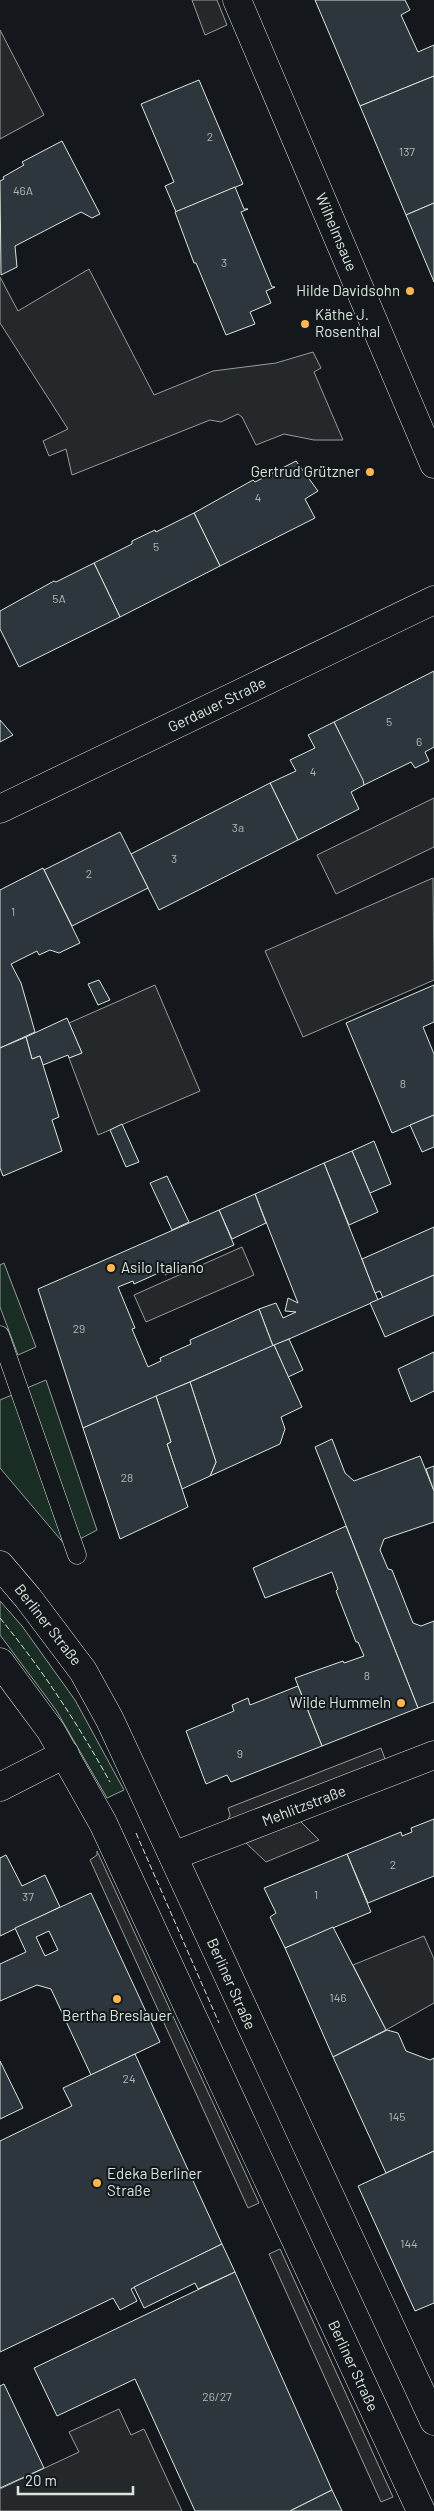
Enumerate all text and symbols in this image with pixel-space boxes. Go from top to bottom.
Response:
house number: 2 [207,129,213,143]
house number: 137 [399,144,415,158]
house number: 46A [13,183,33,197]
street label: Wilhelmsaue [312,190,361,273]
house number: 3 [221,255,227,269]
place label: Hilde Davidsohn [296,281,400,299]
marker: Hilde Davidsohn [404,285,416,297]
place label: Käthe J. Rosenthal [315,305,380,340]
marker: Käthe J. Rosenthal [299,318,311,330]
place label: Gertrud Grützner [251,462,361,480]
marker: Gertrud Grützner [364,466,376,478]
house number: 4 [255,490,261,504]
house number: 5 [153,539,159,553]
house number: 5A [52,591,66,605]
street label: Gerdauer Straße [165,673,268,736]
house number: 5 [386,714,392,728]
house number: 6 [416,734,422,748]
house number: 4 [310,764,316,778]
house number: 3a [232,820,244,834]
house number: 3 [171,851,177,865]
house number: 2 [86,866,92,880]
house number: 1 [11,904,15,918]
house number: 8 [400,1076,406,1090]
place label: Asilo Italiano [121,1258,204,1276]
marker: Asilo Italiano [105,1262,117,1274]
house number: 29 [73,1321,85,1335]
house number: 28 [121,1470,133,1484]
street label: Berliner Straße [11,1580,86,1669]
house number: 8 [364,1668,370,1682]
place label: Wilde Hummeln [289,1693,391,1711]
marker: Wilde Hummeln [395,1697,407,1709]
house number: 9 [237,1746,243,1760]
street label: Mehlitzstraße [259,1781,348,1829]
house number: 2 [390,1857,396,1871]
house number: 1 [314,1887,318,1901]
house number: 37 [22,1889,34,1903]
street label: Berliner Straße [204,1935,260,2032]
house number: 146 [330,1990,347,2004]
marker: Bertha Breslauer [111,1993,123,2005]
place label: Bertha Breslauer [62,2006,172,2024]
house number: 24 [122,2071,136,2085]
house number: 145 [389,2109,405,2123]
place label: Edeka Berliner Straße [107,2164,202,2199]
marker: Edeka Berliner Straße [91,2177,103,2189]
house number: 144 [400,2236,418,2250]
street label: Berliner Straße [325,2317,383,2414]
house number: 26/27 [202,2389,232,2403]
scale bar [18,2464,132,2496]
text: 20 m [25,2471,57,2489]

